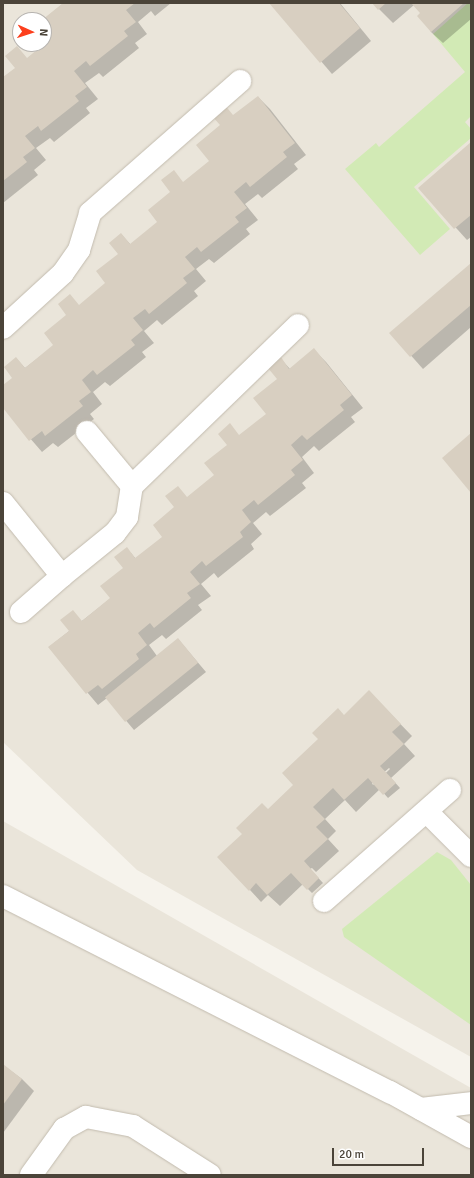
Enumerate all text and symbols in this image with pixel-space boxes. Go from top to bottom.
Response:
north arrow [12,12,52,52]
text: N [37,28,50,37]
scale bar [334,1140,426,1166]
text: 20 m [339,1147,364,1162]

